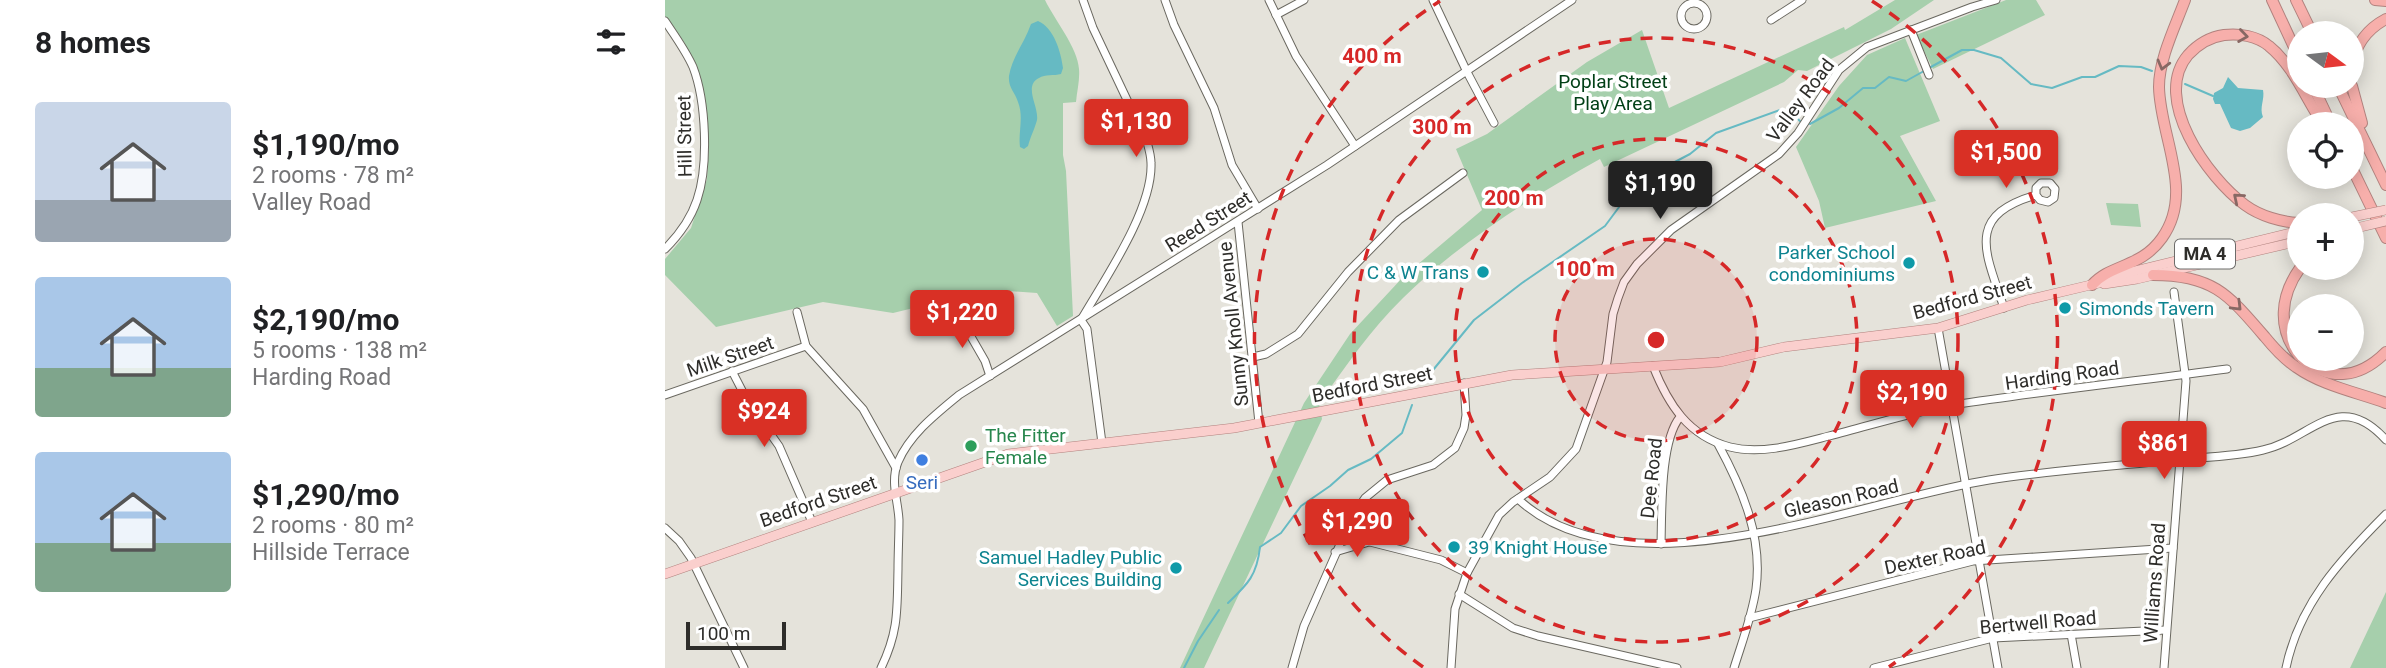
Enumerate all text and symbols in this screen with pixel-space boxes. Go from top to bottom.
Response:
north arrow [2287,21,2364,98]
map controls [2287,21,2364,371]
icon: filters [592,23,630,61]
text: 8 homes [35,25,151,60]
one-way arrow [2237,28,2249,43]
text: 400 m [1342,44,1402,68]
street label: Valley Road [1762,54,1839,147]
one-way arrow [2157,58,2172,70]
park label: Poplar Street Play Area [1558,70,1668,115]
street label: Hill Street [672,95,697,177]
pin: $1,130 [1079,100,1193,159]
text: $1,130 [1100,108,1172,135]
button: locate [2287,112,2364,189]
text: 300 m [1412,115,1472,139]
text: $1,190/mo [252,127,400,162]
icon: home [91,130,175,214]
pin: $1,500 [1949,130,2063,190]
text: $1,500 [1970,139,2042,166]
text: 2 rooms · 78 m² [252,162,414,189]
pin: $1,190 [1603,162,1717,221]
text: $1,190 [1624,170,1696,197]
street label: Reed Street [1161,186,1256,257]
text: 200 m [1484,186,1544,210]
text: Valley Road [252,189,371,216]
one-way arrow [2233,194,2246,206]
button: + [2287,203,2364,280]
street label: Sunny Knoll Avenue [1213,240,1254,407]
road number: MA 4 [2175,240,2235,268]
place label: Parker School condominiums [1769,241,1895,286]
marker: Parker School condominiums [1901,255,1917,271]
text: 100 m [1555,257,1615,281]
place label: C & W Trans [1367,261,1469,284]
marker: C & W Trans [1475,264,1491,280]
street label: Bedford Street [1910,271,2034,324]
pin: $1,220 [905,290,1019,350]
button: − [2287,294,2364,371]
place label: Simonds Tavern [2079,297,2214,320]
one-way arrow [2228,298,2241,311]
text: $1,220 [926,299,998,326]
marker: Simonds Tavern [2057,300,2073,316]
text: $2,190/mo [252,302,400,337]
icon: home [91,305,175,389]
centre of rings [1644,328,1668,352]
street label: Milk Street [684,331,777,382]
text: 5 rooms · 138 m² [252,337,427,364]
street label: Harding Road [2004,356,2121,395]
street label: Bedford Street [1310,362,1434,407]
text: Harding Road [252,364,391,391]
pin: $2,190 [1855,370,1969,430]
text: $2,190 [1876,379,1948,406]
pin: $924 [723,390,805,449]
text: $924 [738,398,790,425]
pin: $861 [2123,421,2205,481]
place label: The Fitter Female [985,424,1066,469]
text: $861 [2138,430,2190,457]
street label: Dee Road [1636,437,1667,520]
marker: The Fitter Female [963,438,979,454]
marker: Seri [914,452,930,468]
street label: Bedford Street [757,471,880,532]
place label: Seri [906,471,938,494]
street label: Gleason Road [1781,474,1901,523]
text: $1,290/mo [252,477,400,512]
icon: home [91,480,175,564]
pin: $1,290 [1300,500,1414,559]
text: $1,290 [1321,508,1393,535]
text: 2 rooms · 80 m² [252,512,414,539]
street label: Williams Road [2139,522,2170,644]
place label: 39 Knight House [1468,536,1608,559]
street label: Dexter Road [1882,536,1988,579]
text: Hillside Terrace [252,539,410,566]
marker: 39 Knight House [1446,539,1462,555]
place label: Samuel Hadley Public Services Building [979,546,1162,591]
marker: Samuel Hadley Public Services Building [1168,560,1184,576]
street label: Bertwell Road [1979,606,2097,639]
scale bar [686,619,786,651]
text: 100 m [697,622,750,645]

